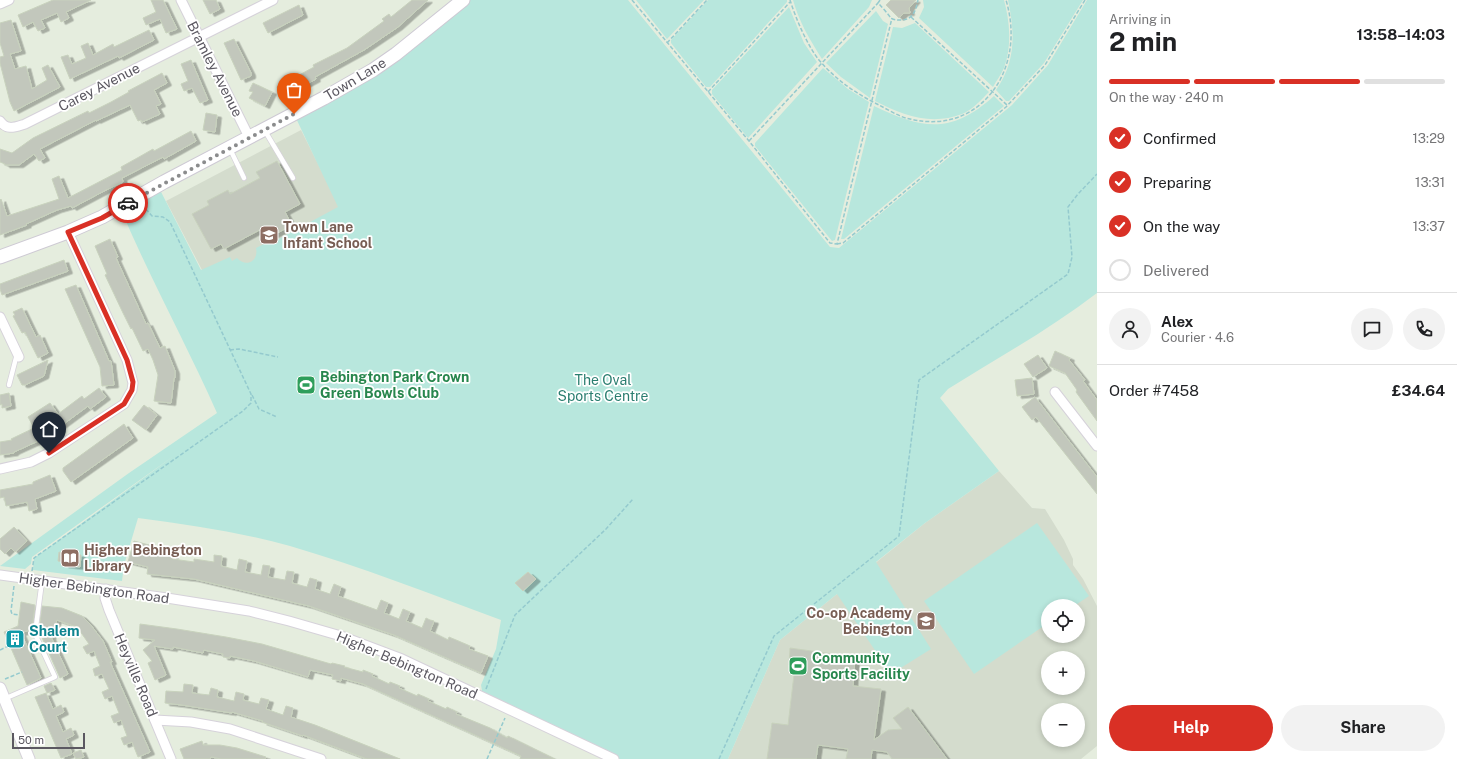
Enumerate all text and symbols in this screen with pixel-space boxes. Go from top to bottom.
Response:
text: Arriving in [1109,12,1171,27]
street label: Bramley Avenue [184,19,246,120]
text: 2 min [1109,26,1177,57]
text: 13:58–14:03 [1357,26,1445,43]
street label: Town Lane [321,54,389,104]
street label: Carey Avenue [56,60,143,114]
pin [277,73,311,114]
icon: bag [283,79,305,101]
text: On the way · 240 m [1109,90,1223,105]
icon: check [1109,127,1131,149]
text: Confirmed [1143,130,1216,147]
text: 13:29 [1412,131,1445,146]
icon: check [1109,171,1131,193]
text: Preparing [1143,174,1212,191]
text: 13:31 [1415,175,1445,190]
courier [108,183,148,223]
icon: car [117,192,139,214]
icon: check [1109,215,1131,237]
text: On the way [1143,218,1220,235]
place label: Town Lane Infant School [283,219,373,251]
text: 13:37 [1413,219,1445,234]
school or university icon: Town Lane Infant School [258,224,280,246]
text: Delivered [1143,262,1209,279]
button: person [1109,308,1151,350]
button: chat [1351,308,1393,350]
button: phone [1403,308,1445,350]
text: Alex [1161,313,1193,330]
text: Courier · 4.6 [1161,330,1234,345]
place label: Bebington Park Crown Green Bowls Club [320,369,469,401]
park label: The Oval Sports Centre [558,372,648,404]
sports icon: Bebington Park Crown Green Bowls Club [295,374,317,396]
text: Order #7458 [1109,382,1199,399]
text: £34.64 [1392,382,1445,399]
pin [32,412,66,453]
icon: home [38,418,60,440]
place label: Higher Bebington Library [84,542,202,574]
library icon: Higher Bebington Library [59,547,81,569]
street label: Higher Bebington Road [18,570,170,606]
map controls [1041,599,1085,747]
button: locate [1041,599,1085,643]
place label: Co-op Academy Bebington [806,605,912,637]
school or university icon: Co-op Academy Bebington [915,610,937,632]
place label: Shalem Court [29,623,80,655]
building icon: Shalem Court [4,628,26,650]
street label: Higher Bebington Road [334,628,480,702]
street label: Heyville Road [111,631,161,719]
place label: Community Sports Facility [812,650,910,682]
button: + [1041,651,1085,695]
sports icon: Community Sports Facility [787,655,809,677]
button: − [1041,703,1085,747]
button: Help [1109,705,1273,751]
button: Share [1281,705,1445,751]
scale bar [12,731,85,750]
text: 50 m [18,734,44,746]

